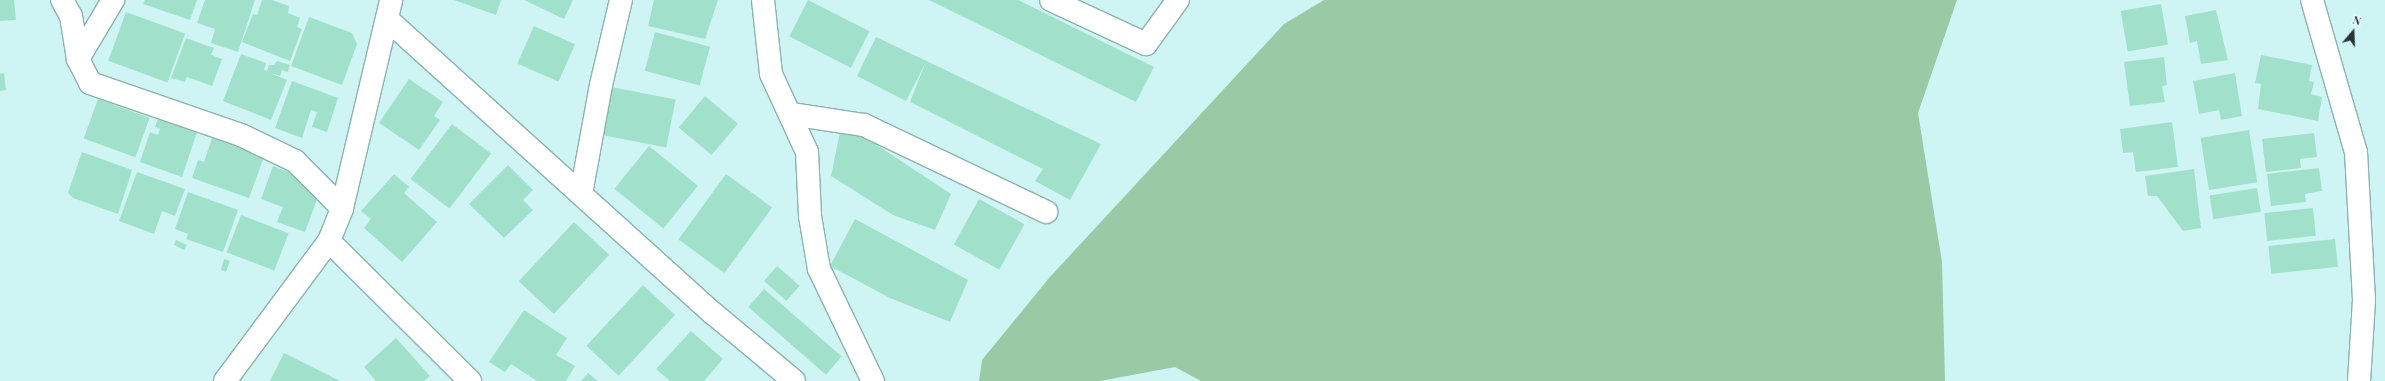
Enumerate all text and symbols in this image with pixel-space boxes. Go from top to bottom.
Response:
north arrow [2333,12,2373,52]
text: N [2351,12,2363,29]

